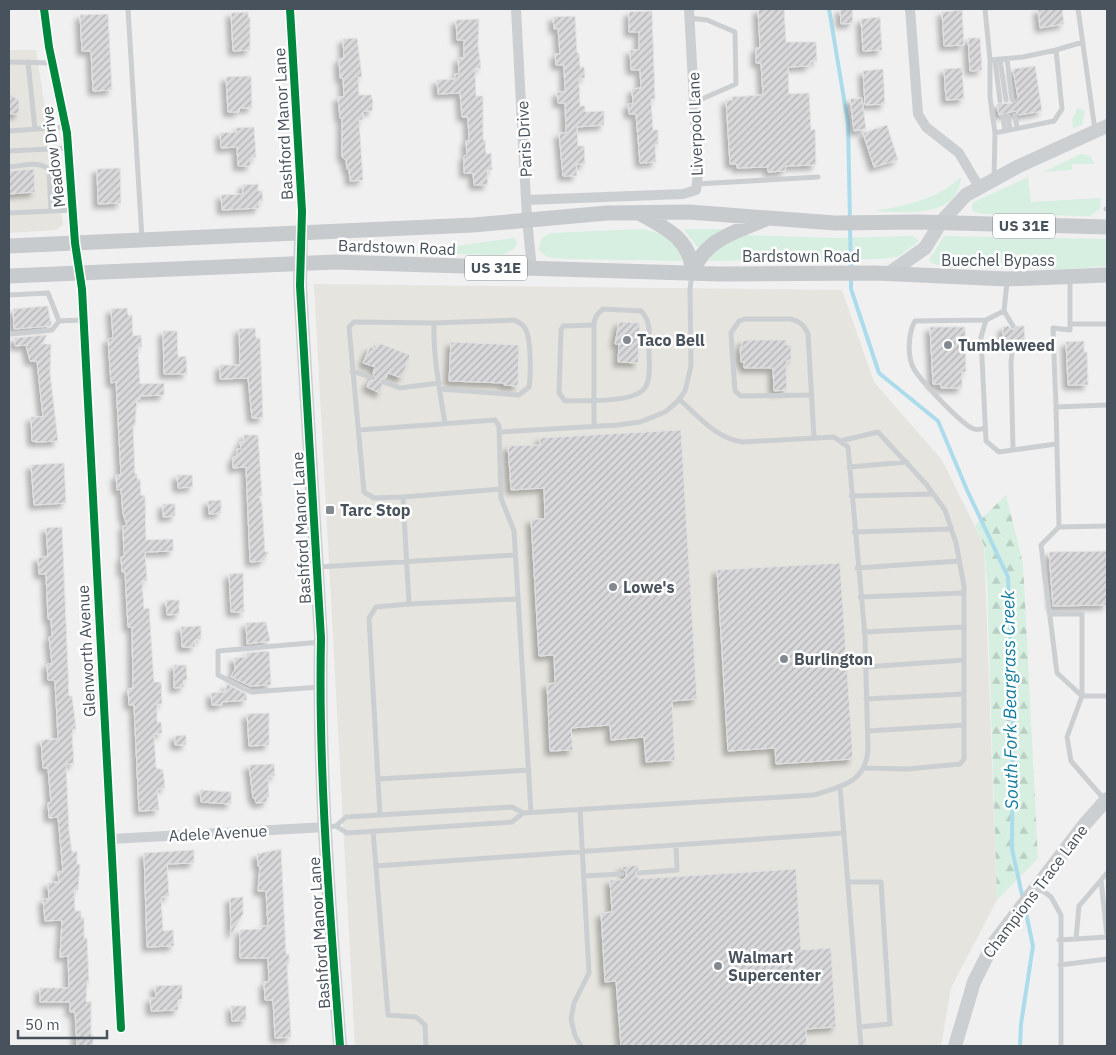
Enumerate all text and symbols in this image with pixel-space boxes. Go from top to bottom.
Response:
street label: Bashford Manor Lane [269,47,297,201]
street label: Liverpool Lane [683,71,707,176]
street label: Paris Drive [512,100,536,178]
street label: Meadow Drive [37,105,69,209]
road number: US 31E [993,214,1055,238]
street label: Bardstown Road [338,235,456,259]
street label: Bardstown Road [742,246,860,266]
street label: Buechel Bypass [941,250,1055,270]
road number: US 31E [465,256,527,280]
place label: Taco Bell [637,330,705,350]
marker: Taco Bell [621,334,633,346]
place label: Tumbleweed [958,335,1055,355]
marker: Tumbleweed [942,339,954,351]
street label: Bashford Manor Lane [287,451,315,605]
place label: Tarc Stop [340,500,411,520]
marker: Tarc Stop [324,504,336,516]
place label: Lowe's [623,577,675,597]
marker: Lowe's [607,581,619,593]
street label: Glenworth Avenue [73,584,99,718]
water label: South Fork Beargrass Creek [996,590,1023,810]
place label: Burlington [794,649,873,669]
marker: Burlington [778,653,790,665]
street label: Adele Avenue [168,820,268,846]
street label: Champions Trace Lane [978,820,1092,962]
street label: Bashford Manor Lane [304,856,334,1010]
place label: Walmart Supercenter [728,947,821,985]
marker: Walmart Supercenter [712,960,724,972]
scale bar [18,1008,106,1040]
text: 50 m [25,1015,60,1034]

